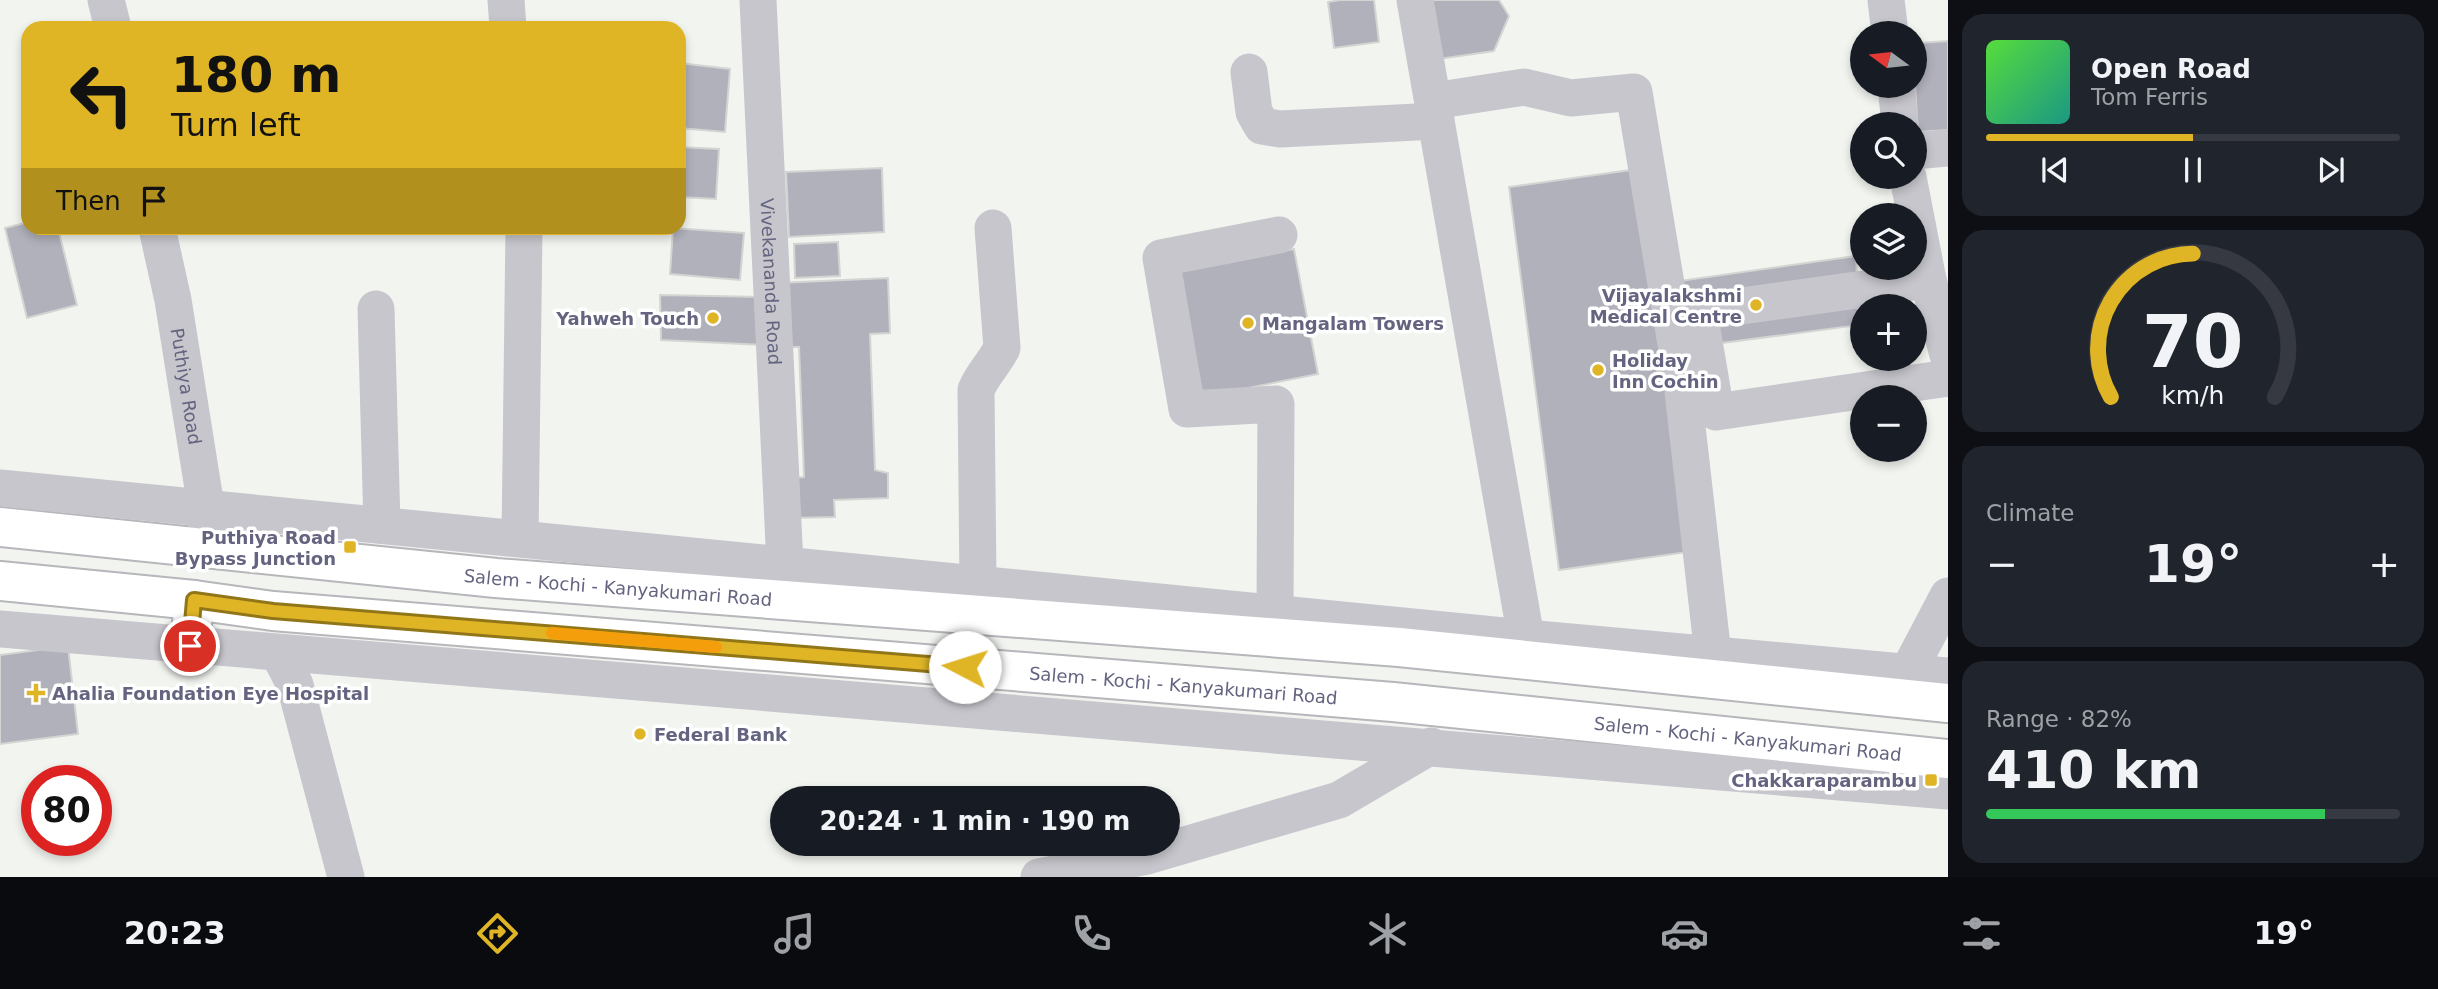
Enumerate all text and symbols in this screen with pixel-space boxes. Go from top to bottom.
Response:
north arrow [1850,21,1927,98]
map controls [1850,21,1927,462]
text: 180 m [171,47,341,104]
icon: left [56,49,147,140]
text: Open Road [2091,54,2251,84]
text: Tom Ferris [2091,84,2208,110]
text: Turn left [171,106,301,144]
button: search [1850,112,1927,189]
icon: previous [2036,151,2074,189]
icon: pause [2174,151,2212,189]
icon: next [2312,151,2350,189]
icon: arrive [135,182,173,220]
text: Then [56,186,121,216]
street label: Vivekananda Road [757,198,786,366]
button: layers [1850,203,1927,280]
place label: Vijayalakshmi Medical Centre [1590,285,1742,327]
button: + [1850,294,1927,371]
marker: Vijayalakshmi Medical Centre [1748,297,1764,313]
text: 70 [2142,299,2244,384]
place label: Yahweh Touch [555,308,699,329]
marker: Yahweh Touch [705,310,721,326]
place label: Mangalam Towers [1262,313,1444,334]
marker: Mangalam Towers [1240,315,1256,331]
street label: Puthiya Road [167,326,206,446]
place label: Holiday Inn Cochin [1612,350,1719,392]
marker: Holiday Inn Cochin [1590,362,1606,378]
text: km/h [2161,380,2225,409]
button: − [1850,385,1927,462]
text: Climate [1986,500,2075,526]
place label: Puthiya Road Bypass Junction [175,527,336,569]
text: 19° [2144,534,2242,594]
marker: Puthiya Road Bypass Junction [342,539,358,555]
text: − [1986,542,2018,586]
text: + [2368,542,2400,586]
street label: Salem - Kochi - Kanyakumari Road [463,564,773,610]
pin [160,616,220,676]
icon: arrive [171,627,209,665]
position arrow [928,630,1002,704]
street label: Salem - Kochi - Kanyakumari Road [1028,662,1338,708]
marker: Ahalia Foundation Eye Hospital [26,683,46,703]
place label: Ahalia Foundation Eye Hospital [52,683,369,704]
text: Range · 82% [1986,706,2132,732]
street label: Salem - Kochi - Kanyakumari Road [1593,712,1903,765]
place label: Federal Bank [654,724,788,745]
marker: Federal Bank [632,726,648,742]
text: 410 km [1986,740,2201,800]
speed limit sign: 80 [21,765,112,856]
place label: Chakkaraparambu [1731,770,1917,791]
marker: Chakkaraparambu [1923,772,1939,788]
text: 20:24 · 1 min · 190 m [820,806,1130,836]
icon: directions [473,909,522,958]
icon: music [770,909,819,958]
icon: phone [1067,909,1116,958]
icon: climate [1363,909,1412,958]
icon: car [1660,909,1709,958]
icon: filters [1957,909,2006,958]
text: 20:23 [124,914,226,952]
text: 19° [2254,914,2314,952]

